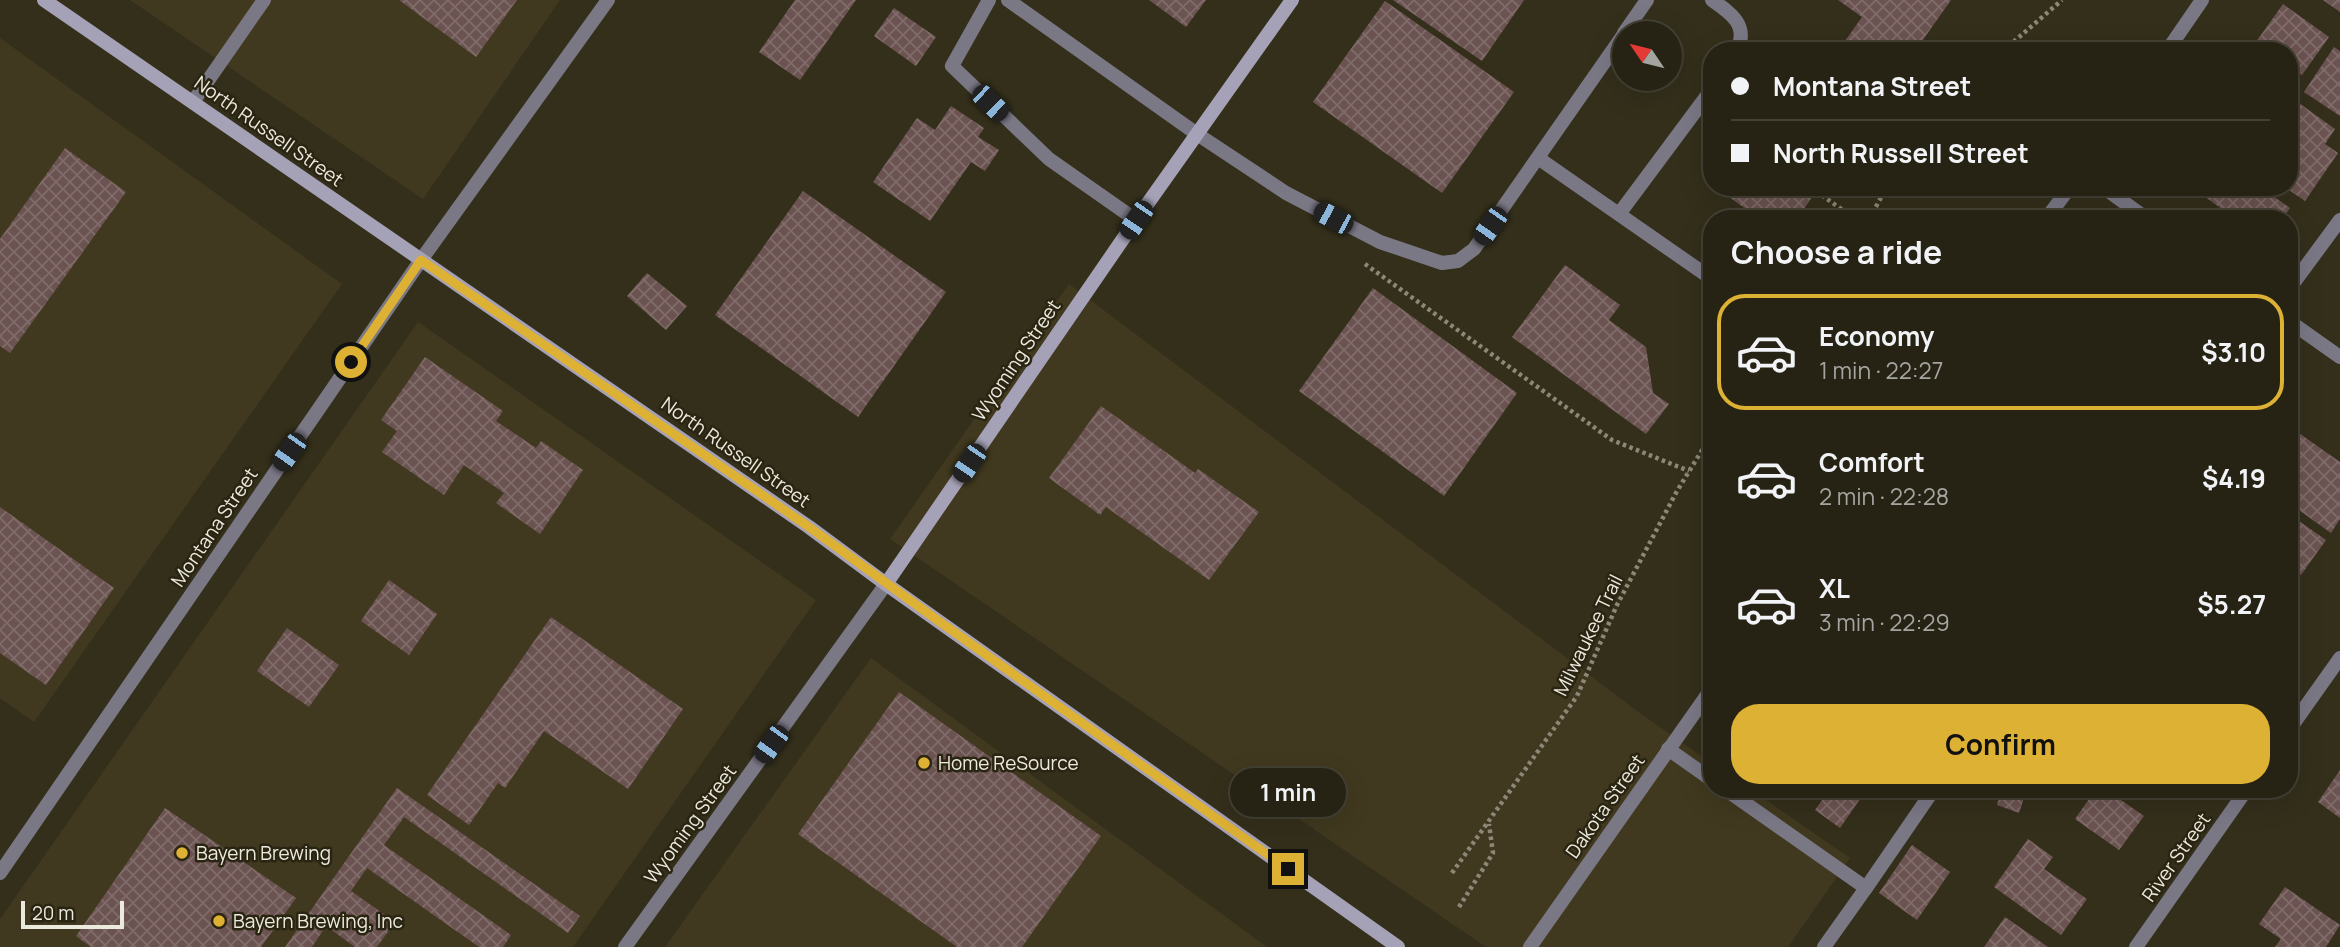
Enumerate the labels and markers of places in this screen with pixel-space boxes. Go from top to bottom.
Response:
place label: Home ReSource [938,750,1079,776]
marker: Home ReSource [916,755,932,771]
place label: Bayern Brewing [196,840,331,866]
marker: Bayern Brewing [174,845,190,861]
place label: Bayern Brewing, Inc [233,908,403,934]
marker: Bayern Brewing, Inc [211,913,227,929]

